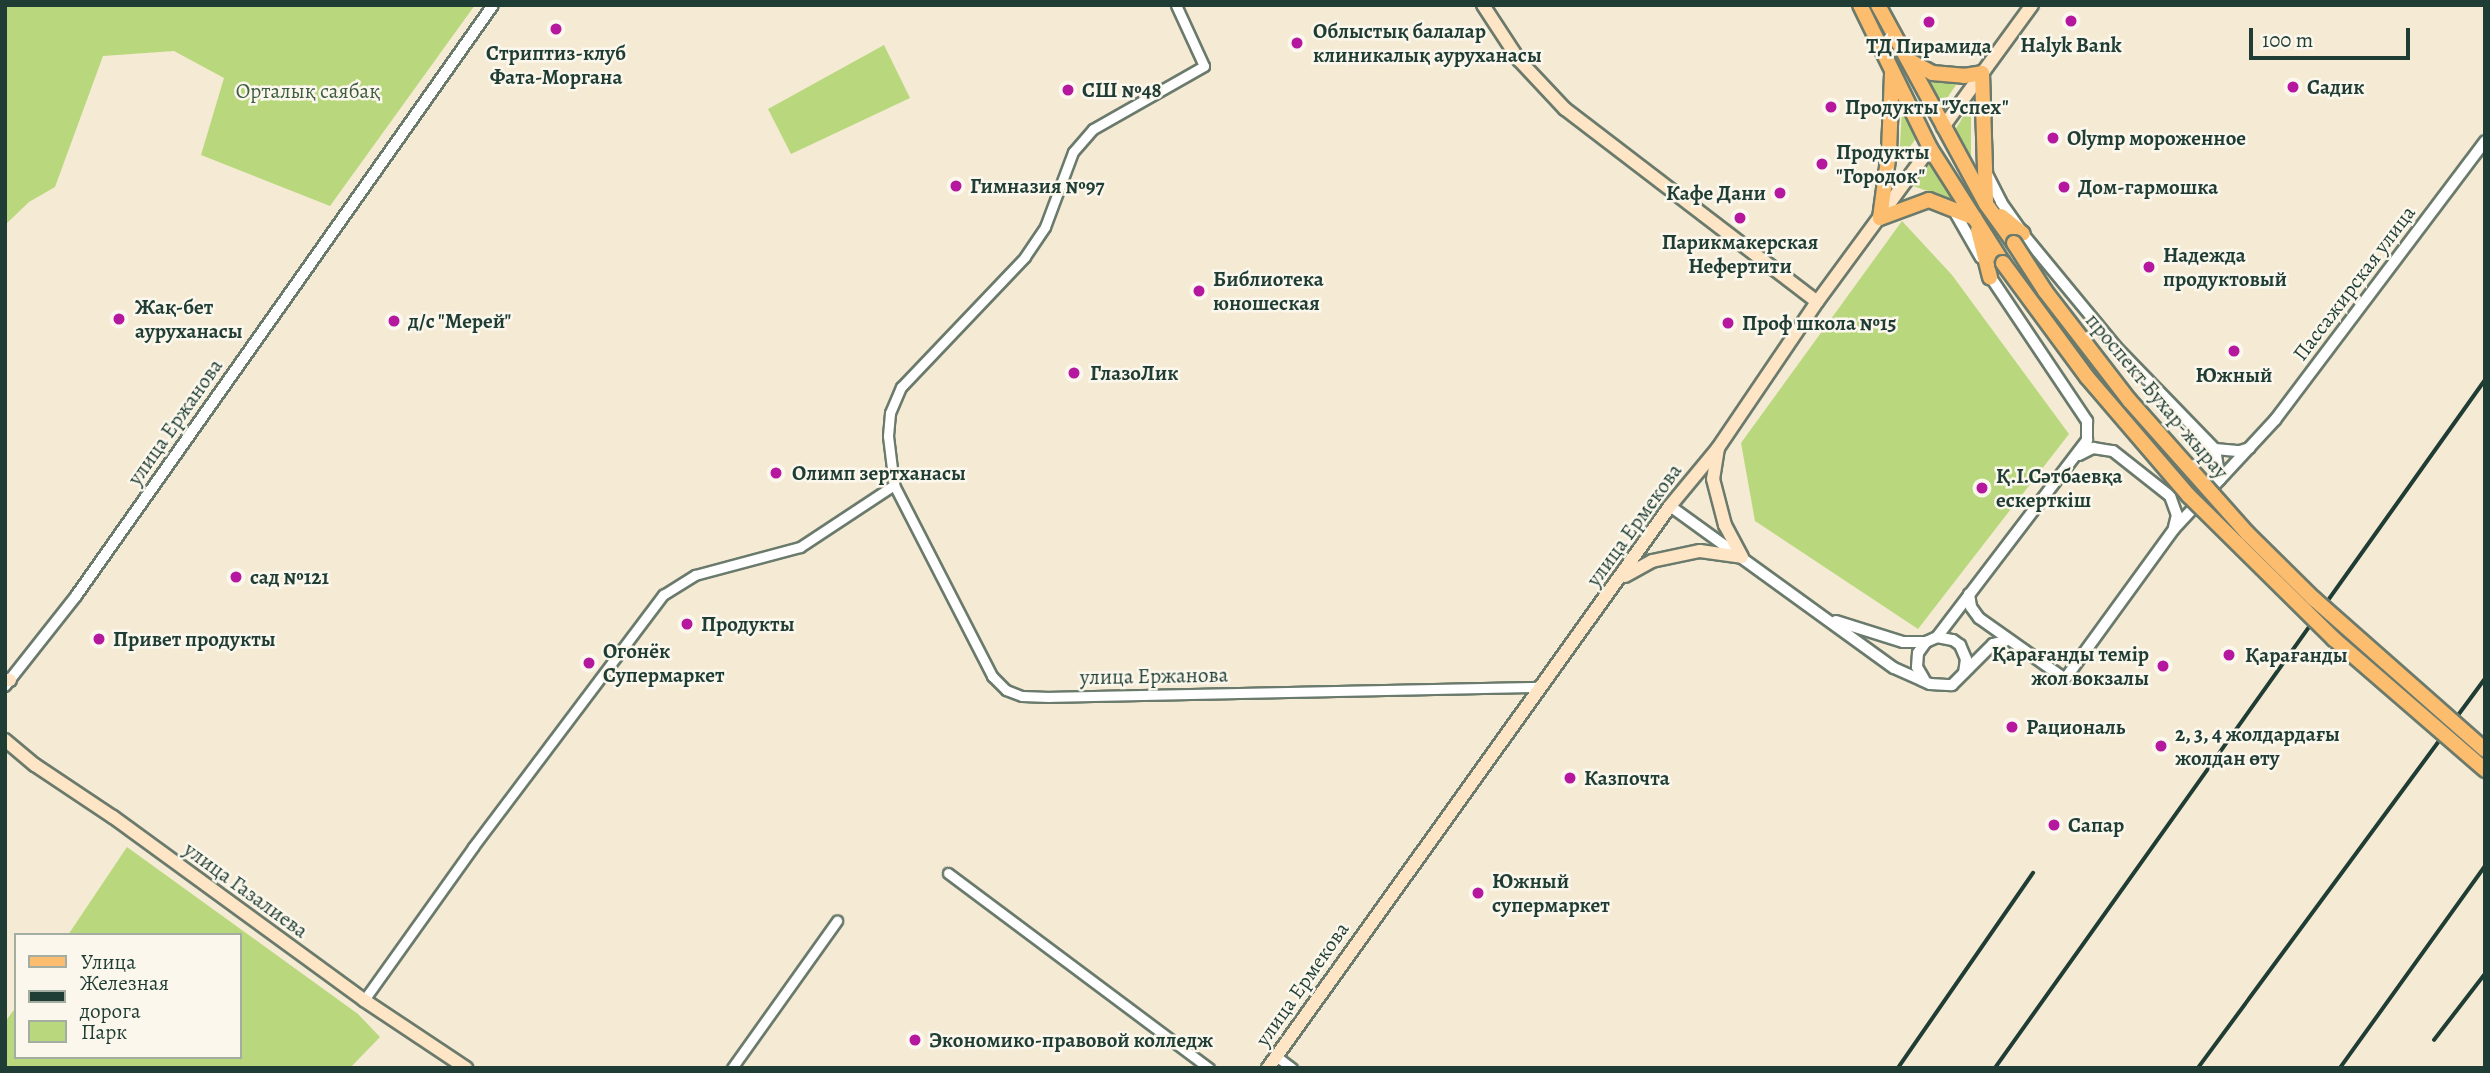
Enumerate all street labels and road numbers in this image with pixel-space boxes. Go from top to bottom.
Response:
street label: Пассажирская улица [2287,200,2421,366]
street label: проспект Бухар-жырау [2080,308,2234,484]
street label: улица Ержанова [122,354,228,490]
street label: улица Ермекова [1581,459,1687,591]
street label: улица Ержанова [1080,662,1228,690]
street label: улица Газалиева [179,837,313,943]
street label: улица Ермекова [1250,917,1354,1051]

